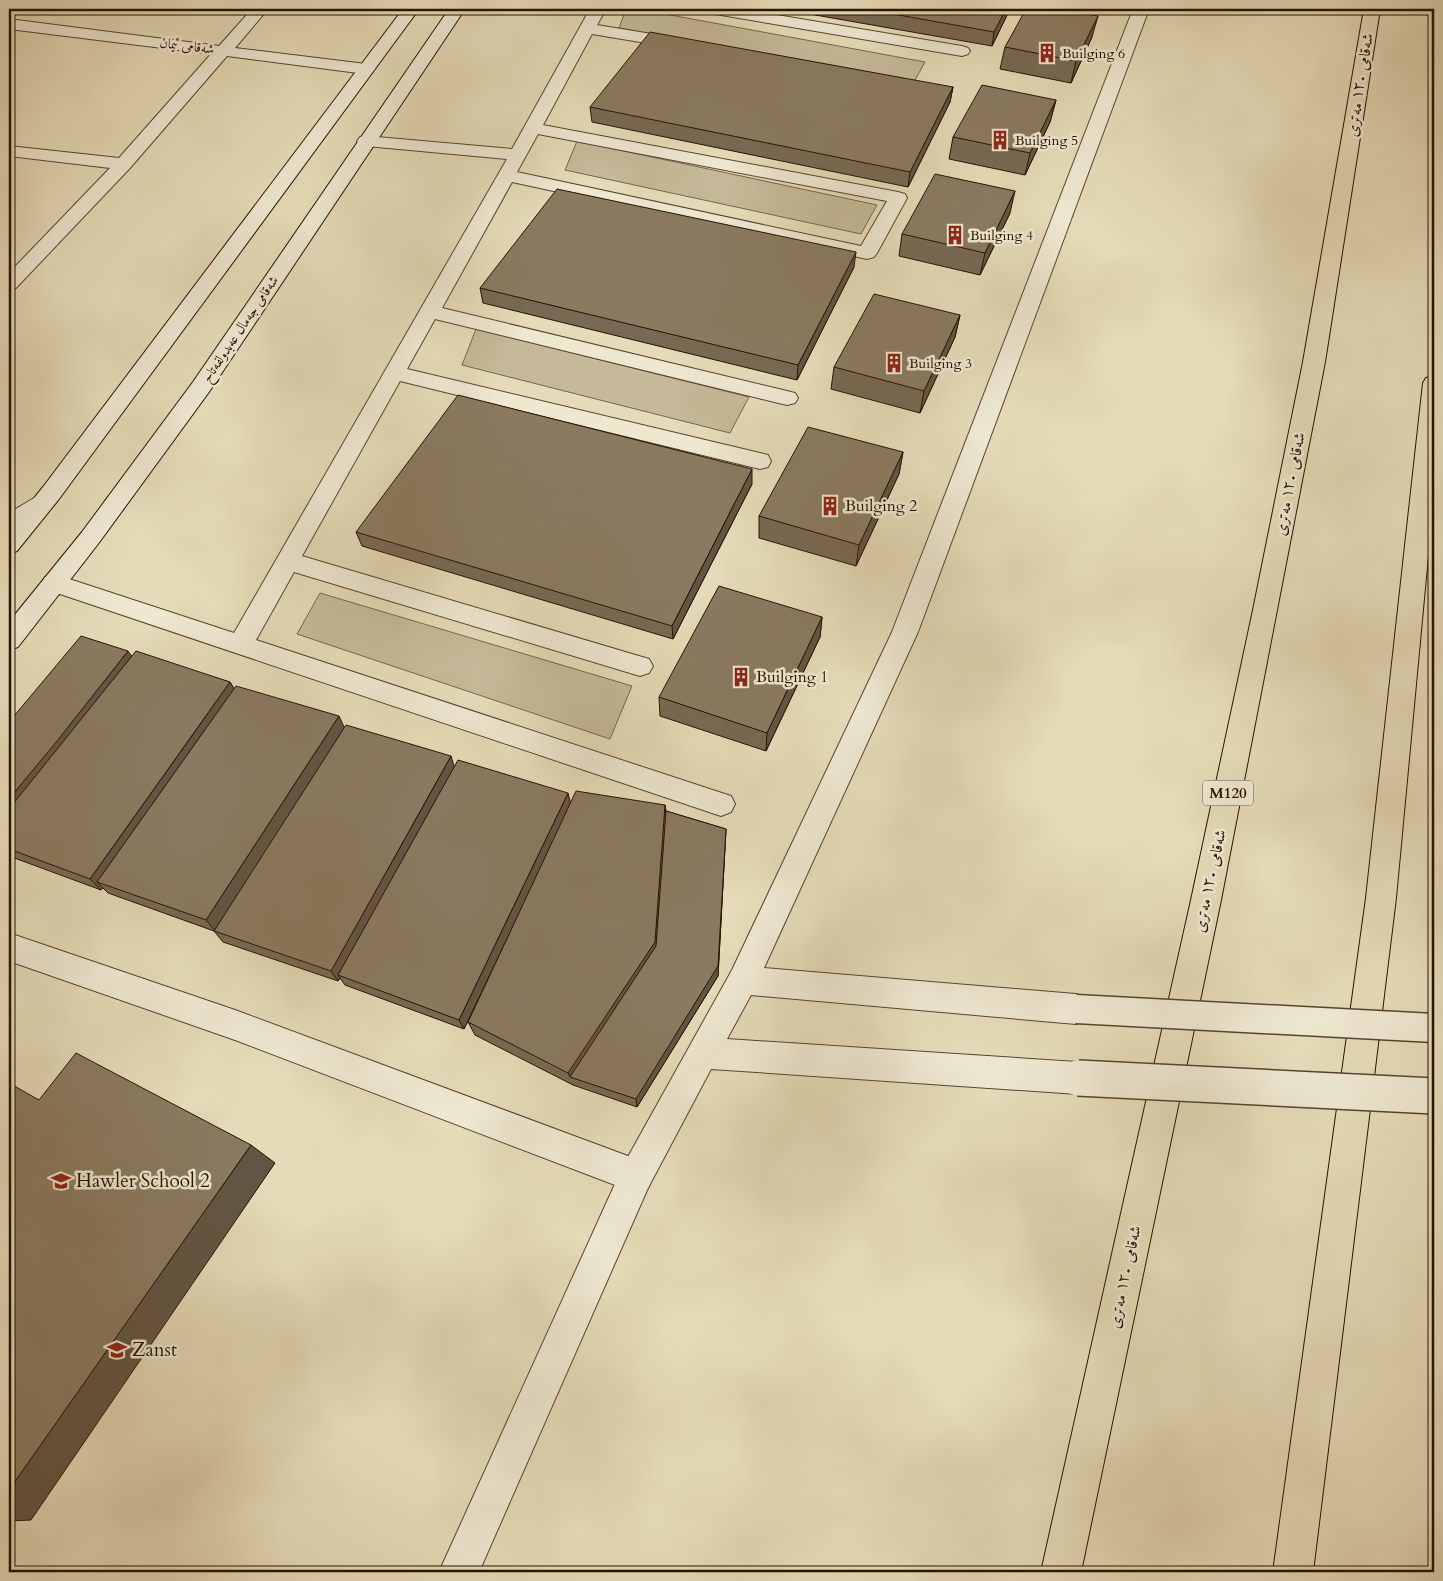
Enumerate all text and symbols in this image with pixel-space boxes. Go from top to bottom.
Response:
street label: شەقامی ١٢٠ مەتری [1341,32,1379,138]
street label: شەقامی ئیمان [159,33,215,59]
building icon: Builging 6 [1036,42,1058,64]
place label: Builging 6 [1062,44,1125,63]
building icon: Builging 5 [989,129,1011,151]
place label: Builging 5 [1015,131,1078,150]
building icon: Builging 4 [944,224,966,246]
place label: Builging 4 [970,226,1033,245]
street label: شەقامی جەمال عەبدولفەتاح [197,272,285,388]
building icon: Builging 3 [883,352,905,374]
place label: Builging 3 [909,354,972,373]
street label: شەقامی ١٢٠ مەتری [1269,430,1311,538]
building icon: Builging 2 [819,495,841,517]
place label: Builging 2 [845,495,917,517]
building icon: Builging 1 [730,666,752,688]
place label: Builging 1 [756,666,828,688]
road number: M120 [1203,780,1253,806]
street label: شەقامی ١٢٠ مەتری [1188,827,1232,935]
place label: Hawler School 2 [76,1168,210,1194]
school or university icon: Hawler School 2 [50,1170,72,1192]
street label: شەقامی ١٢٠ مەتری [1103,1223,1147,1331]
place label: Zanst [132,1337,177,1363]
school or university icon: Zanst [106,1339,128,1361]

